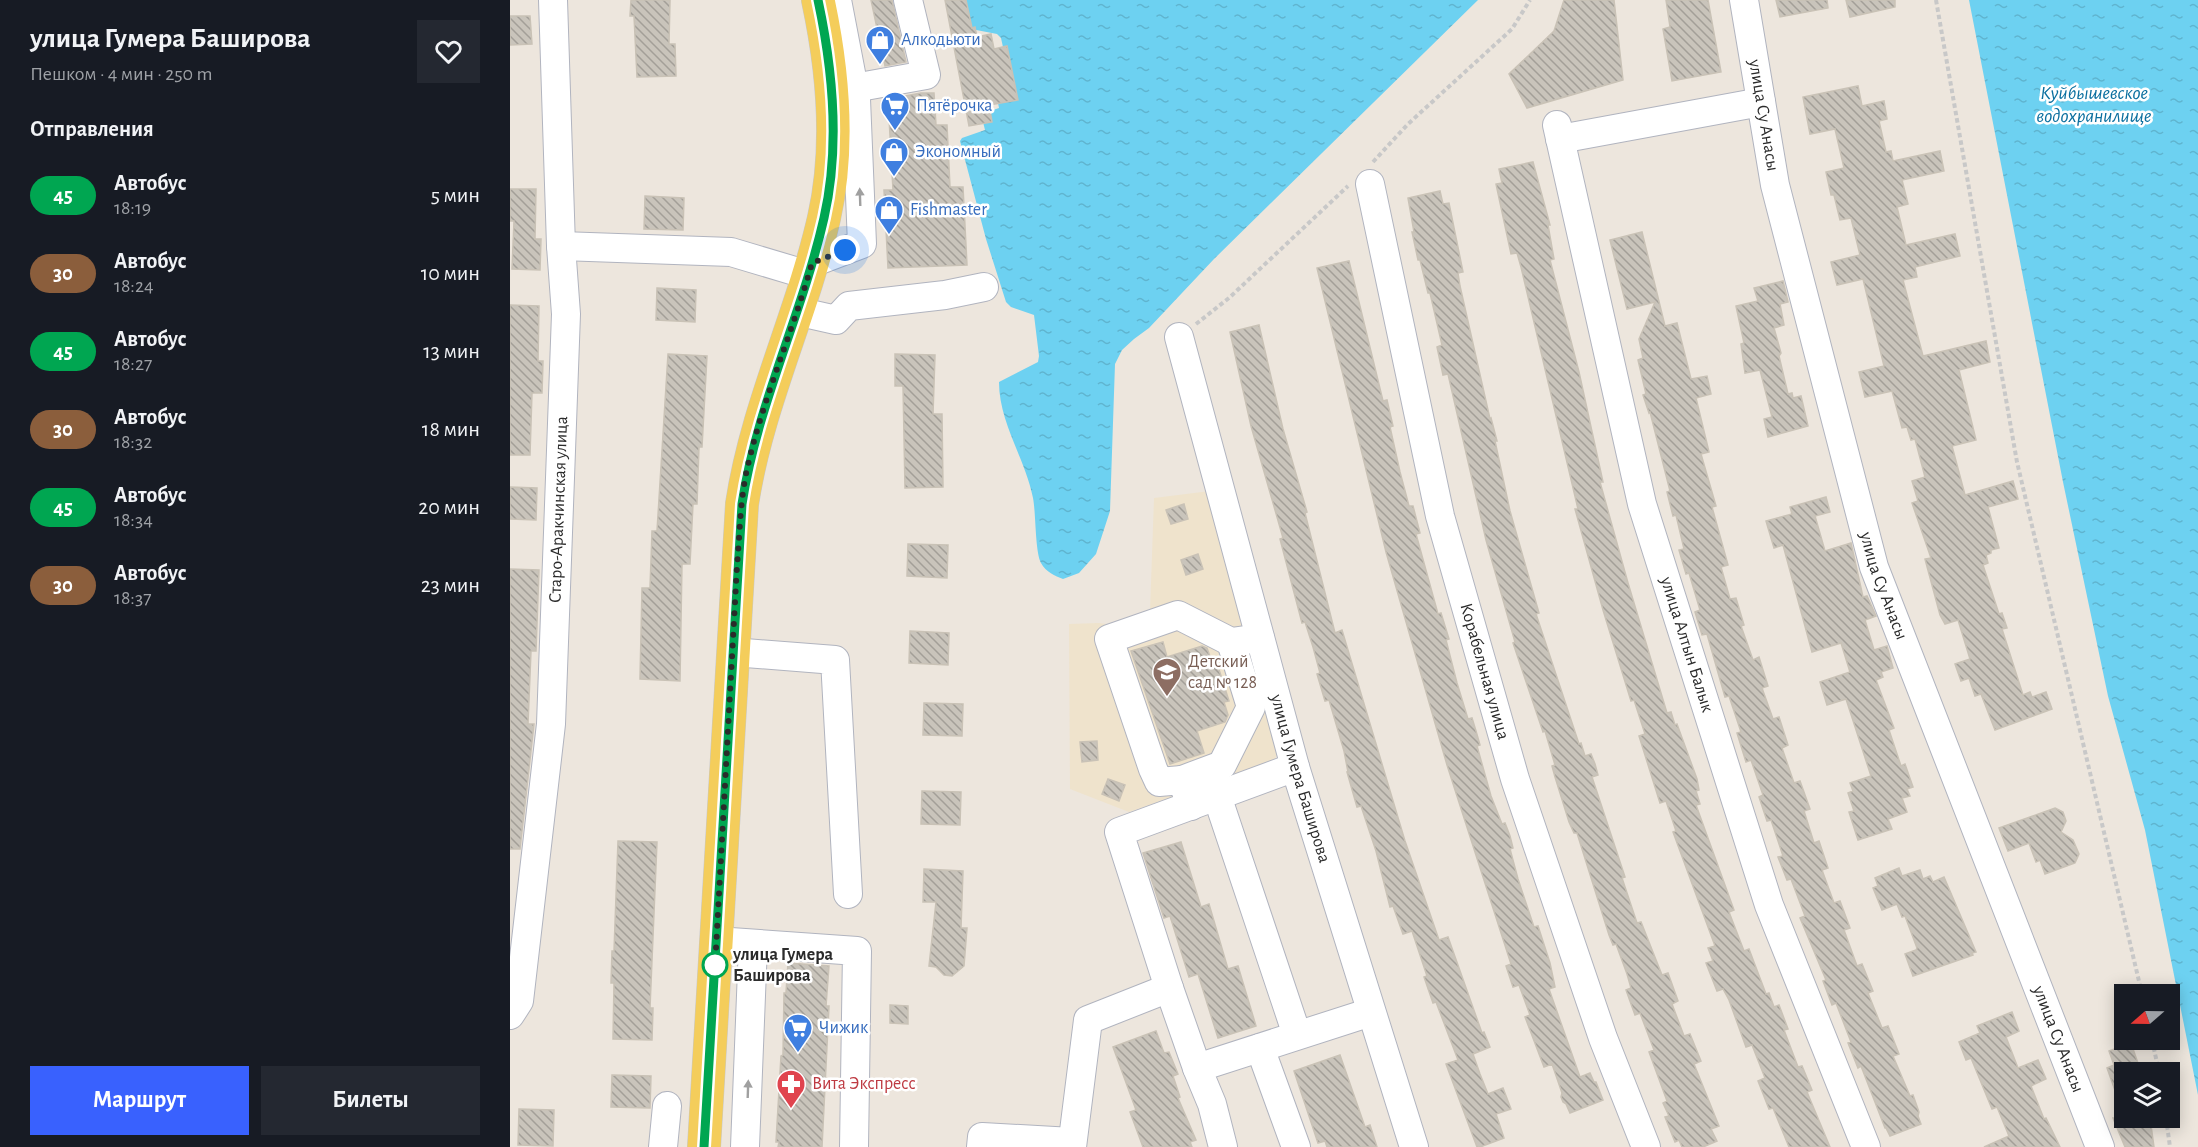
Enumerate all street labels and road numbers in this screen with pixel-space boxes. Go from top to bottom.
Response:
street label: улица Су Анасы [1745,57,1782,173]
street label: Старо-Аракчинская улица [546,416,571,604]
street label: улица Су Анасы [1856,529,1910,642]
street label: улица Алтын Балык [1656,574,1717,715]
street label: Корабельная улица [1456,601,1512,742]
street label: улица Гумера Баширова [1267,692,1333,865]
street label: улица Су Анасы [2029,982,2087,1095]

